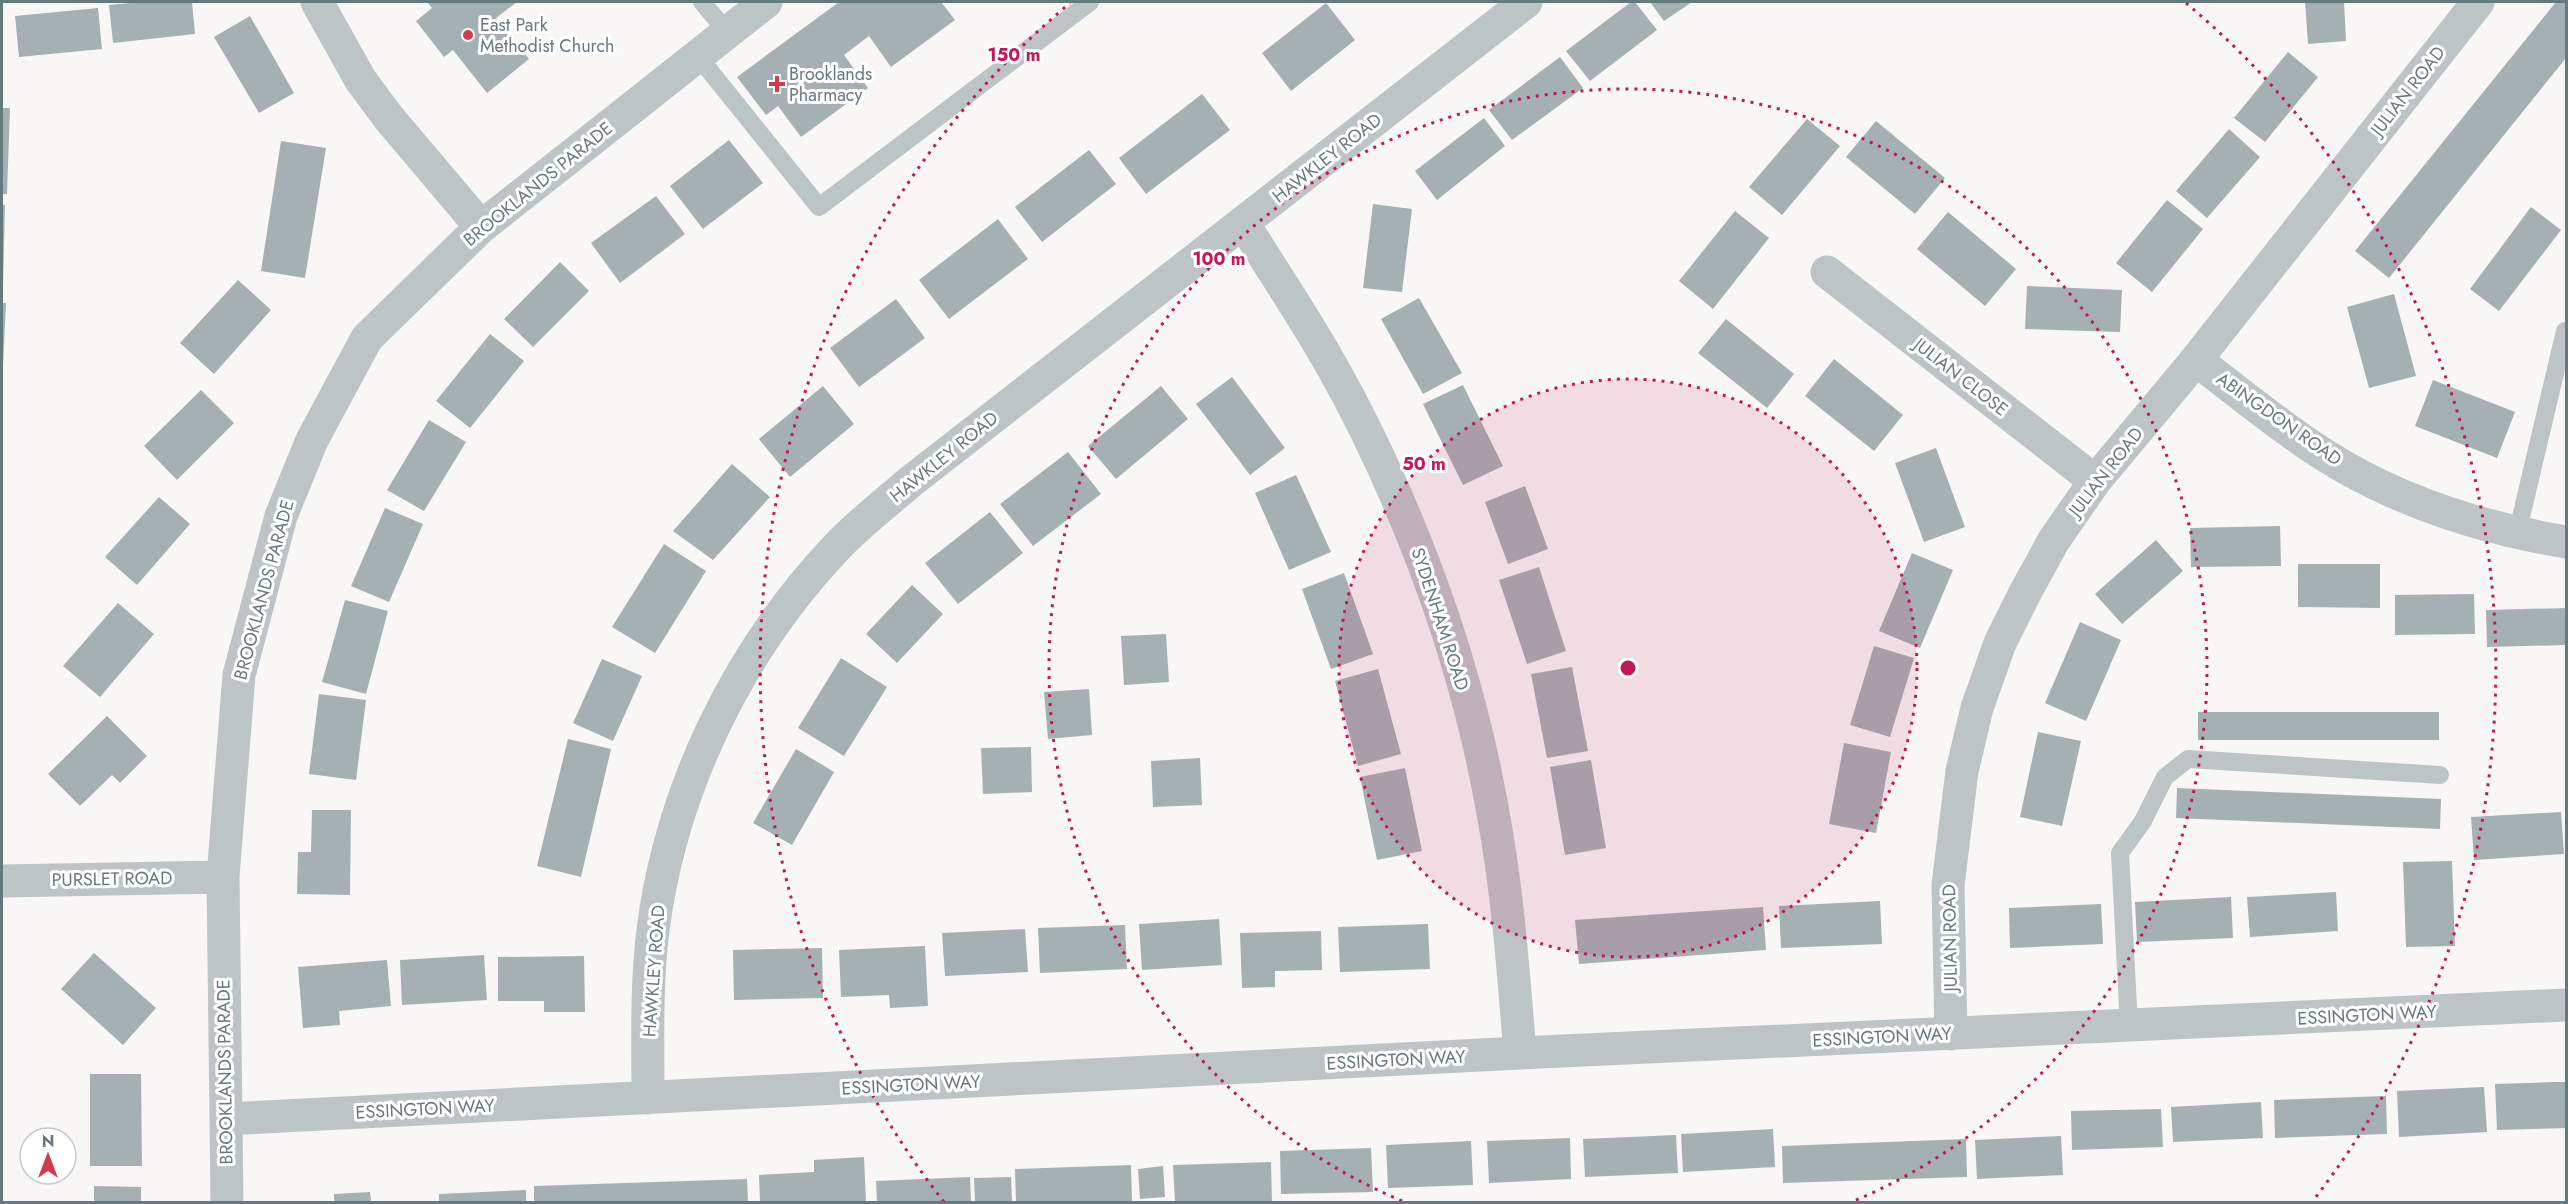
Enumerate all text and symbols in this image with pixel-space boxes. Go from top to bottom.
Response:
place label: East Park Methodist Church [480,12,615,59]
marker: East Park Methodist Church [461,28,475,42]
street label: JULIAN ROAD [2364,41,2451,143]
text: 150 m [988,42,1040,68]
place label: Brooklands Pharmacy [789,61,872,108]
marker: Brooklands Pharmacy [770,77,784,91]
street label: HAWKLEY ROAD [1267,107,1387,209]
street label: BROOKLANDS PARADE [458,116,618,252]
text: 100 m [1192,246,1246,272]
street label: JULIAN CLOSE [1907,331,2014,422]
street label: ABINGDON ROAD [2211,366,2347,472]
street label: HAWKLEY ROAD [884,405,1004,509]
street label: JULIAN ROAD [2062,422,2149,524]
text: 50 m [1402,451,1446,477]
street label: BROOKLANDS PARADE [227,497,301,683]
street label: SYDENHAM ROAD [1405,544,1475,694]
centre of rings [1618,658,1638,678]
street label: PURSLET ROAD [51,865,173,893]
street label: JULIAN ROAD [1936,884,1964,994]
street label: HAWKLEY ROAD [636,904,672,1038]
street label: BROOKLANDS PARADE [210,979,240,1165]
street label: ESSINGTON WAY [2297,998,2438,1032]
street label: ESSINGTON WAY [1812,1020,1953,1054]
street label: ESSINGTON WAY [1326,1043,1467,1077]
street label: ESSINGTON WAY [841,1068,982,1102]
street label: ESSINGTON WAY [355,1092,496,1126]
north arrow [18,1126,78,1186]
text: N [42,1130,54,1153]

